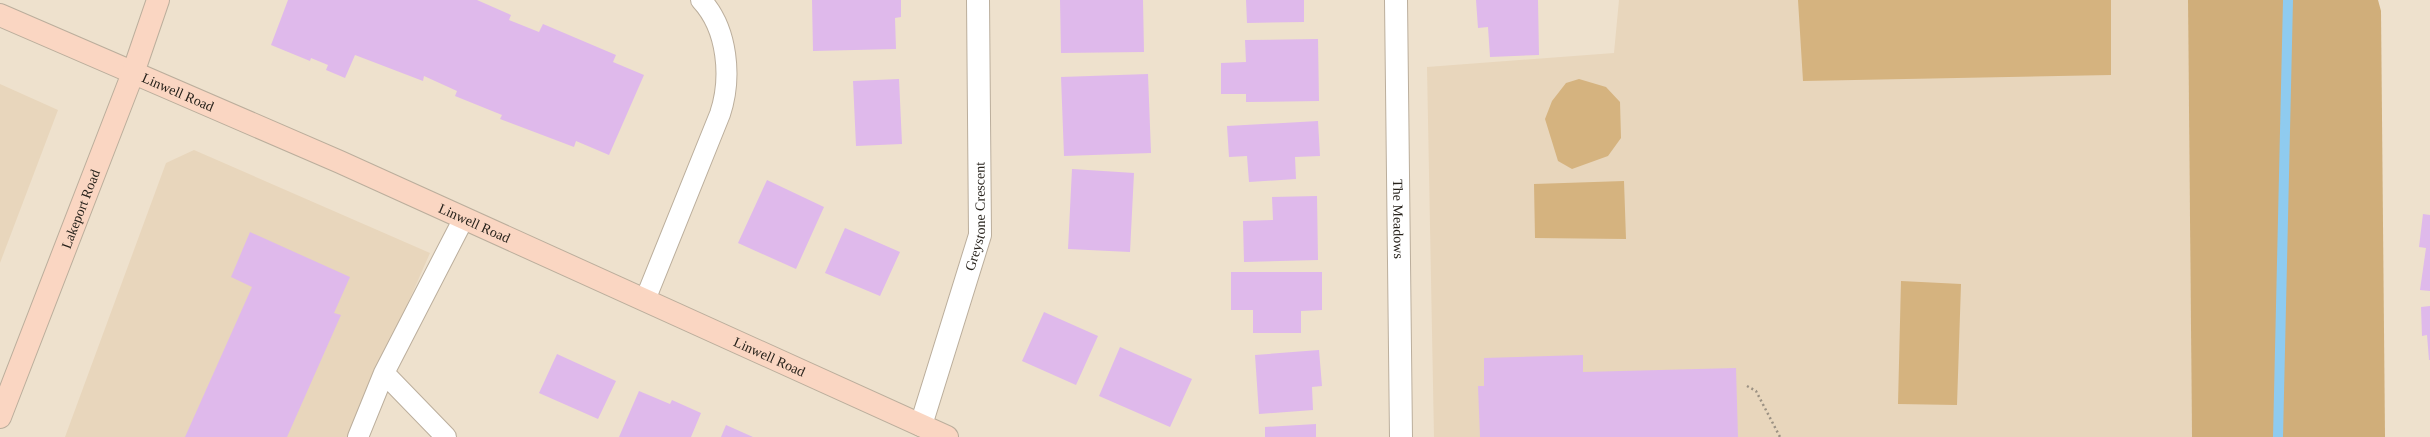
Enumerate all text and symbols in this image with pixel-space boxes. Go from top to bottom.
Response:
street label: Linwell Road [140,70,216,115]
street label: Greystone Crescent [962,162,988,273]
street label: Lakeport Road [59,167,103,251]
street label: The Meadows [1390,179,1406,259]
street label: Linwell Road [436,201,512,246]
street label: Linwell Road [731,334,807,380]

